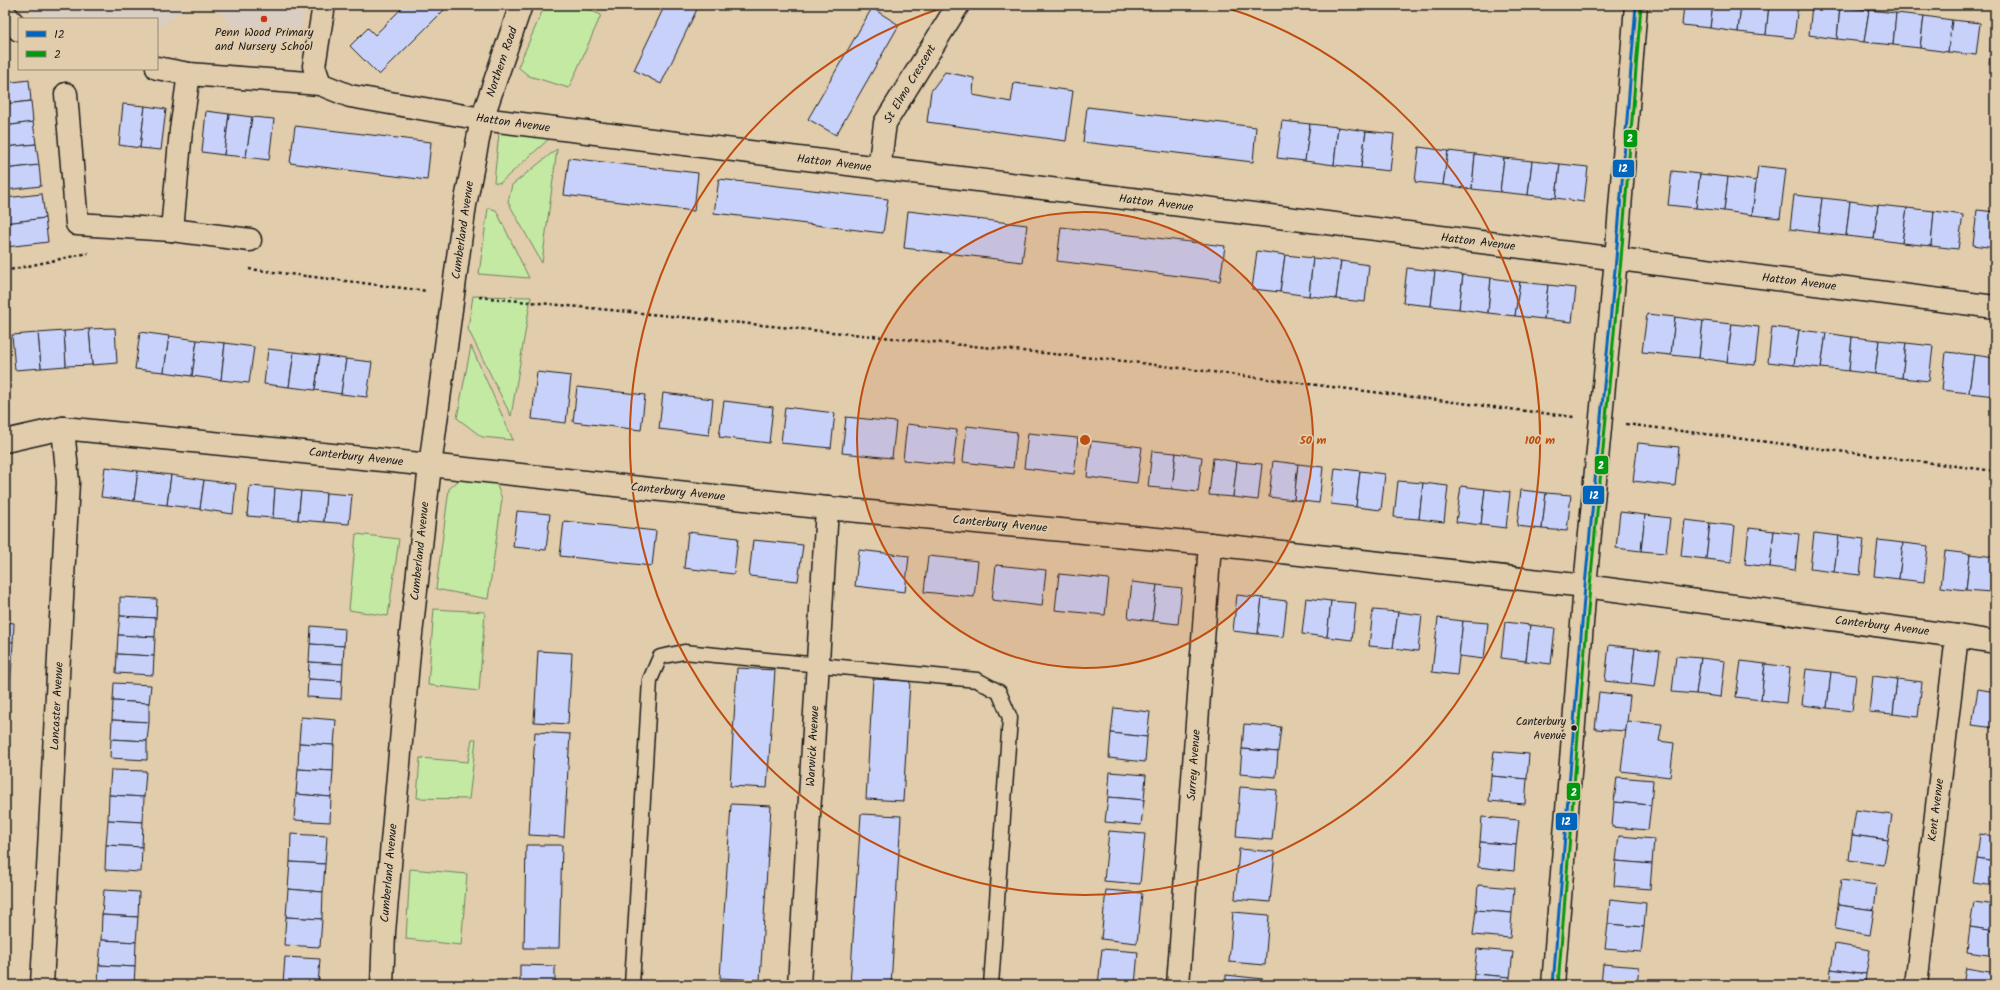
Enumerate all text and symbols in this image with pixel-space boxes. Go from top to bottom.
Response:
marker: Penn Wood Primary and Nursery School [259,14,269,24]
legend [18,18,158,70]
place label: Penn Wood Primary and Nursery School [215,23,314,56]
street label: Northern Road [481,23,523,100]
text: 12 [54,25,65,44]
street label: St Elmo Crescent [879,41,941,127]
text: 2 [54,45,61,64]
street label: Hatton Avenue [475,108,552,138]
line badge: 2 [1623,129,1638,148]
text: 2 [1627,130,1633,148]
street label: Hatton Avenue [796,149,873,177]
line badge: 12 [1612,159,1635,178]
text: 12 [1618,160,1628,178]
street label: Cumberland Avenue [447,179,479,280]
street label: Hatton Avenue [1118,189,1195,217]
street label: Hatton Avenue [1440,228,1517,256]
street label: Hatton Avenue [1761,268,1838,296]
text: 50 m [1299,431,1327,450]
text: 100 m [1525,431,1555,450]
centre of rings [1078,433,1092,447]
street label: Canterbury Avenue [308,443,405,471]
line badge: 2 [1594,455,1609,475]
text: 2 [1598,457,1604,475]
street label: Canterbury Avenue [630,478,727,506]
line badge: 12 [1582,485,1605,505]
text: 12 [1589,487,1599,505]
street label: Cumberland Avenue [405,500,435,601]
street label: Canterbury Avenue [952,510,1049,538]
street label: Canterbury Avenue [1834,611,1931,641]
street label: Lancaster Avenue [45,661,69,751]
street label: Warwick Avenue [801,704,825,787]
place label: Canterbury Avenue [1516,713,1567,745]
marker: Canterbury Avenue [1569,723,1579,733]
street label: Surrey Avenue [1182,728,1206,801]
street label: Kent Avenue [1923,777,1949,843]
line badge: 2 [1566,782,1581,801]
text: 2 [1571,784,1577,802]
line badge: 12 [1555,812,1578,831]
text: 12 [1561,813,1571,831]
street label: Cumberland Avenue [375,822,403,923]

